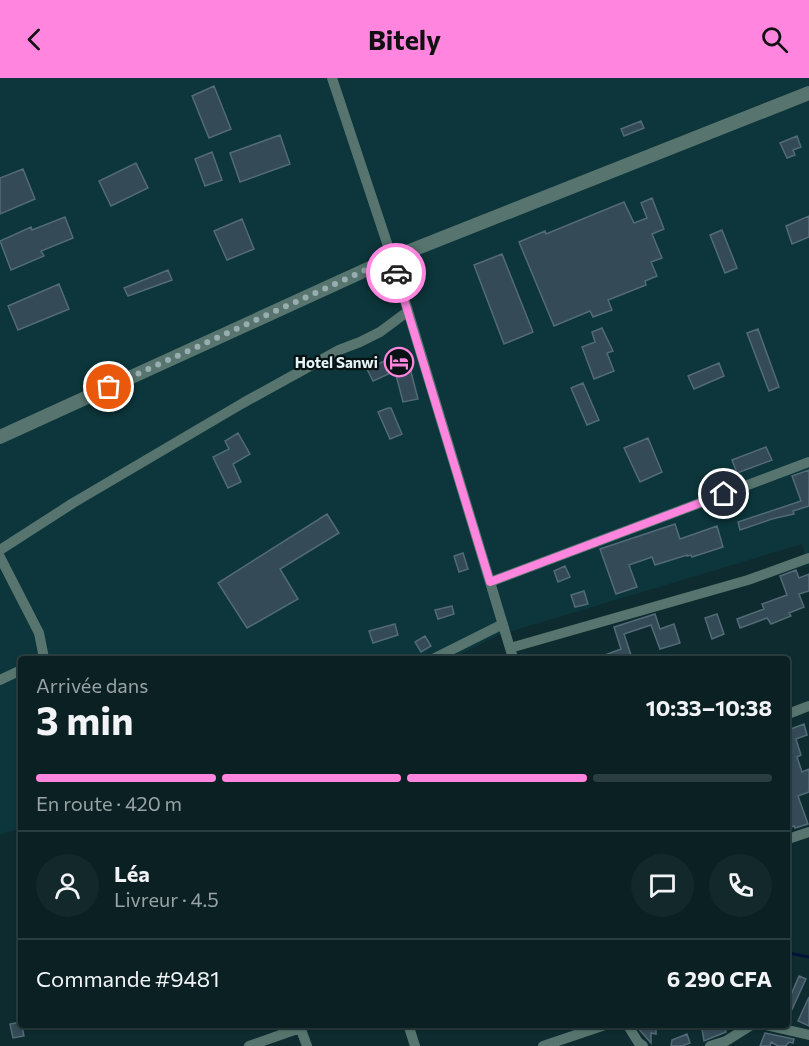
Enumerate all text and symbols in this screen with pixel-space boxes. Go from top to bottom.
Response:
icon: back [18,23,51,56]
text: Bitely [368,23,441,56]
icon: search [758,23,791,56]
courier [366,243,426,303]
icon: car [380,257,413,290]
hotel icon: Hotel Sanwi [383,346,415,378]
place label: Hotel Sanwi [295,353,378,371]
pin [83,361,134,412]
icon: bag [92,370,125,403]
pin [698,468,749,519]
icon: home [707,477,740,510]
text: Arrivée dans [36,673,148,697]
text: 10:33–10:38 [646,694,772,721]
text: 3 min [36,695,134,743]
text: En route · 420 m [36,791,182,815]
button: person [36,854,99,917]
button: chat [631,854,694,917]
button: phone [709,854,772,917]
text: Léa [114,860,150,887]
text: Livreur · 4.5 [114,887,219,911]
text: Commande #9481 [36,965,220,992]
text: 6 290 CFA [667,965,772,992]

